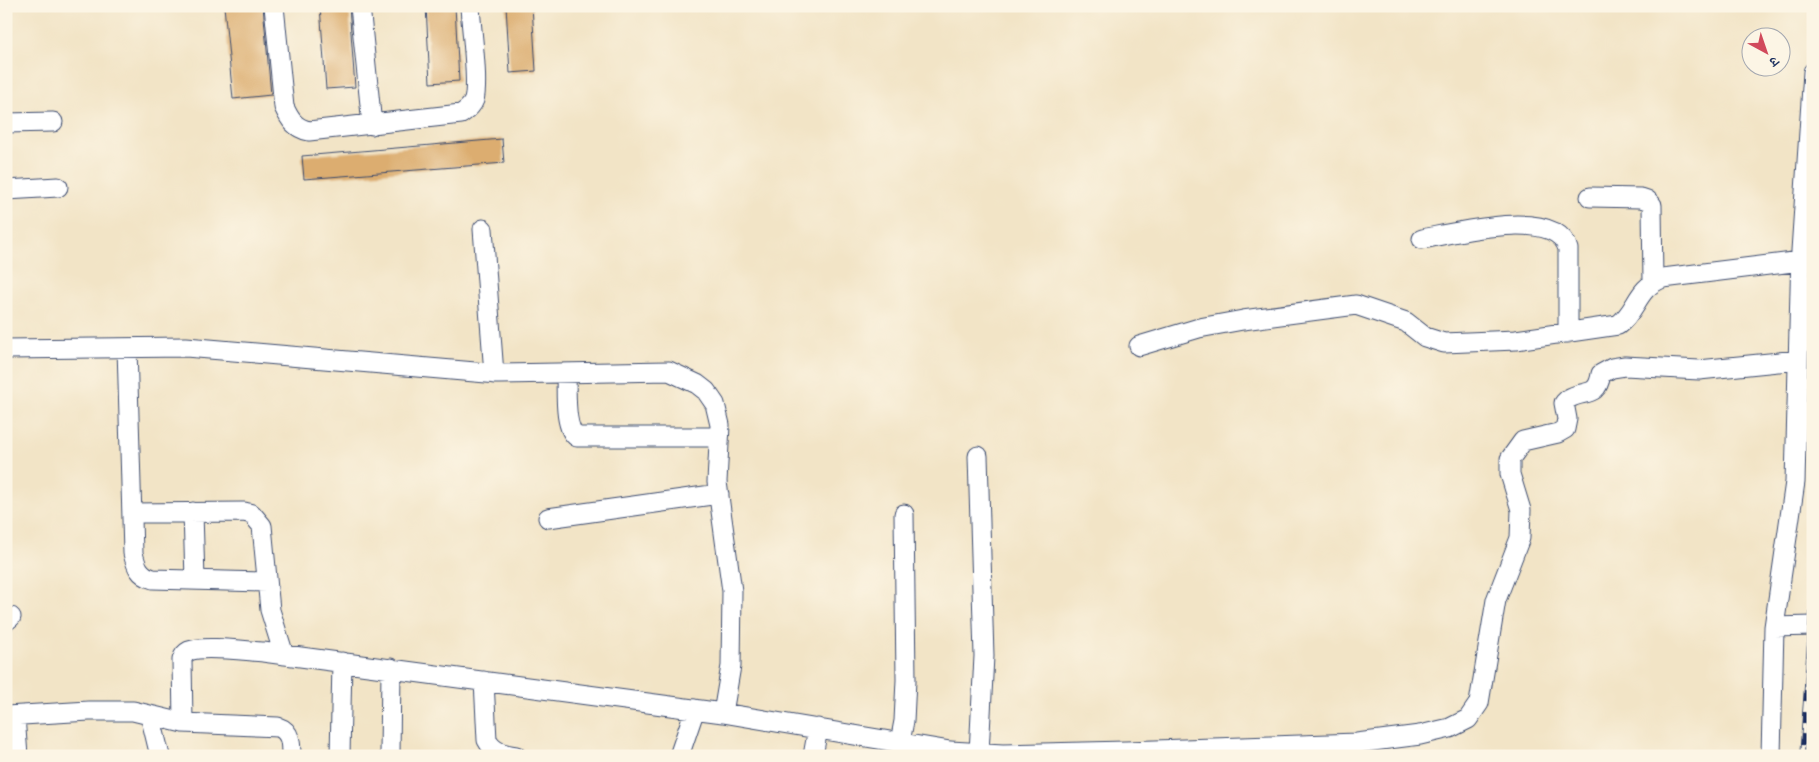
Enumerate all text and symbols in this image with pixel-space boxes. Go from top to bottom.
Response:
north arrow [1742,28,1792,78]
text: उ [1765,52,1784,72]

